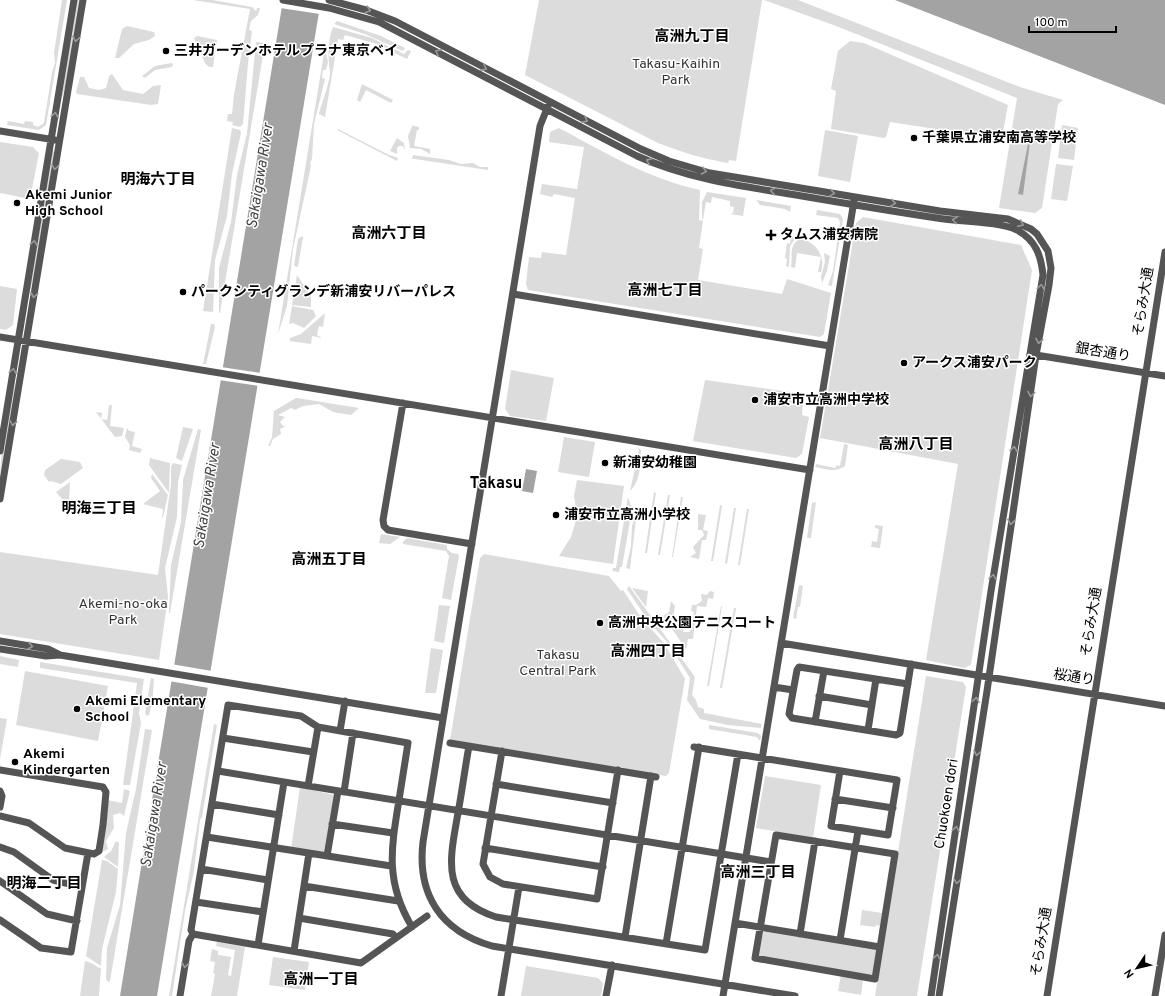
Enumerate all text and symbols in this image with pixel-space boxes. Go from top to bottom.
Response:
one-way arrow [364,6,371,14]
scale bar [1029,8,1116,34]
text: 100 m [1035,15,1068,31]
district label: 高洲九丁目 [654,28,730,47]
one-way arrow [73,35,81,42]
place label: 三井ガーデンホテルプラナ東京ベイ [174,42,398,60]
marker: 三井ガーデンホテルプラナ東京ベイ [161,46,171,56]
one-way arrow [435,49,442,57]
park label: Takasu-Kaihin Park [632,56,720,89]
one-way arrow [480,63,487,70]
one-way arrow [50,112,59,118]
one-way arrow [581,115,588,123]
water label: Sakaigawa River [243,121,279,230]
place label: 千葉県立浦安南高等学校 [922,129,1076,147]
marker: 千葉県立浦安南高等学校 [909,133,919,143]
one-way arrow [646,158,654,166]
one-way arrow [51,164,60,170]
one-way arrow [701,167,707,175]
district label: 明海六丁目 [120,171,196,190]
place label: Akemi Junior High School [25,187,112,220]
one-way arrow [770,188,777,196]
one-way arrow [829,188,835,197]
marker: Akemi Junior High School [12,198,22,208]
one-way arrow [890,198,896,207]
one-way arrow [952,216,958,225]
one-way arrow [1017,219,1024,227]
district label: 高洲六丁目 [351,225,427,244]
place label: タムス浦安病院 [780,226,878,244]
marker: タムス浦安病院 [765,229,777,241]
one-way arrow [29,240,38,246]
street label: そらみ大通 [1130,266,1158,338]
district label: 高洲七丁目 [627,282,703,301]
place label: パークシティグランデ新浦安リバーパレス [191,283,456,301]
one-way arrow [1036,284,1045,290]
marker: パークシティグランデ新浦安リバーパレス [178,287,188,297]
one-way arrow [30,292,39,298]
one-way arrow [1035,338,1044,344]
street label: 銀杏通り [1074,340,1132,366]
place label: アークス浦安パーク [912,354,1037,372]
marker: アークス浦安パーク [899,358,909,368]
one-way arrow [8,368,17,374]
place label: 浦安市立高洲中学校 [763,391,889,409]
one-way arrow [1027,391,1035,397]
marker: 浦安市立高洲中学校 [750,395,760,405]
one-way arrow [9,420,18,426]
district label: 高洲八丁目 [878,436,954,455]
water label: Sakaigawa River [190,441,226,550]
one-way arrow [1009,446,1018,452]
place label: 新浦安幼稚園 [613,454,697,472]
marker: 新浦安幼稚園 [600,458,610,468]
district label: Takasu [470,474,522,494]
district label: 明海三丁目 [61,500,137,519]
place label: 浦安市立高洲小学校 [564,506,690,524]
marker: 浦安市立高洲小学校 [551,510,561,520]
one-way arrow [1007,519,1016,525]
district label: 高洲五丁目 [291,551,367,570]
one-way arrow [988,574,997,580]
street label: そらみ大通 [1078,586,1106,658]
park label: Akemi-no-oka Park [78,596,168,629]
place label: 高洲中央公園テニスコート [608,615,776,632]
marker: 高洲中央公園テニスコート [595,618,605,628]
one-way arrow [27,641,33,650]
district label: 高洲四丁目 [610,643,686,662]
park label: Takasu Central Park [519,647,597,680]
street label: 桜通り [1052,666,1096,690]
place label: Akemi Elementary School [85,693,206,726]
one-way arrow [971,697,980,703]
marker: Akemi Elementary School [72,704,82,714]
place label: Akemi Kindergarten [23,746,110,779]
one-way arrow [973,750,982,756]
marker: Akemi Kindergarten [10,757,20,767]
street label: Chuokoen dori [931,758,963,850]
water label: Sakaigawa River [137,760,173,869]
one-way arrow [951,826,960,832]
district label: 高洲三丁目 [720,864,796,883]
district label: 明海二丁目 [6,875,82,894]
one-way arrow [953,878,962,884]
street label: そらみ大通 [1028,906,1056,978]
north arrow [1117,948,1157,988]
one-way arrow [932,954,940,961]
one-way arrow [181,961,190,968]
text: N [1122,966,1138,980]
district label: 高洲一丁目 [283,971,359,990]

